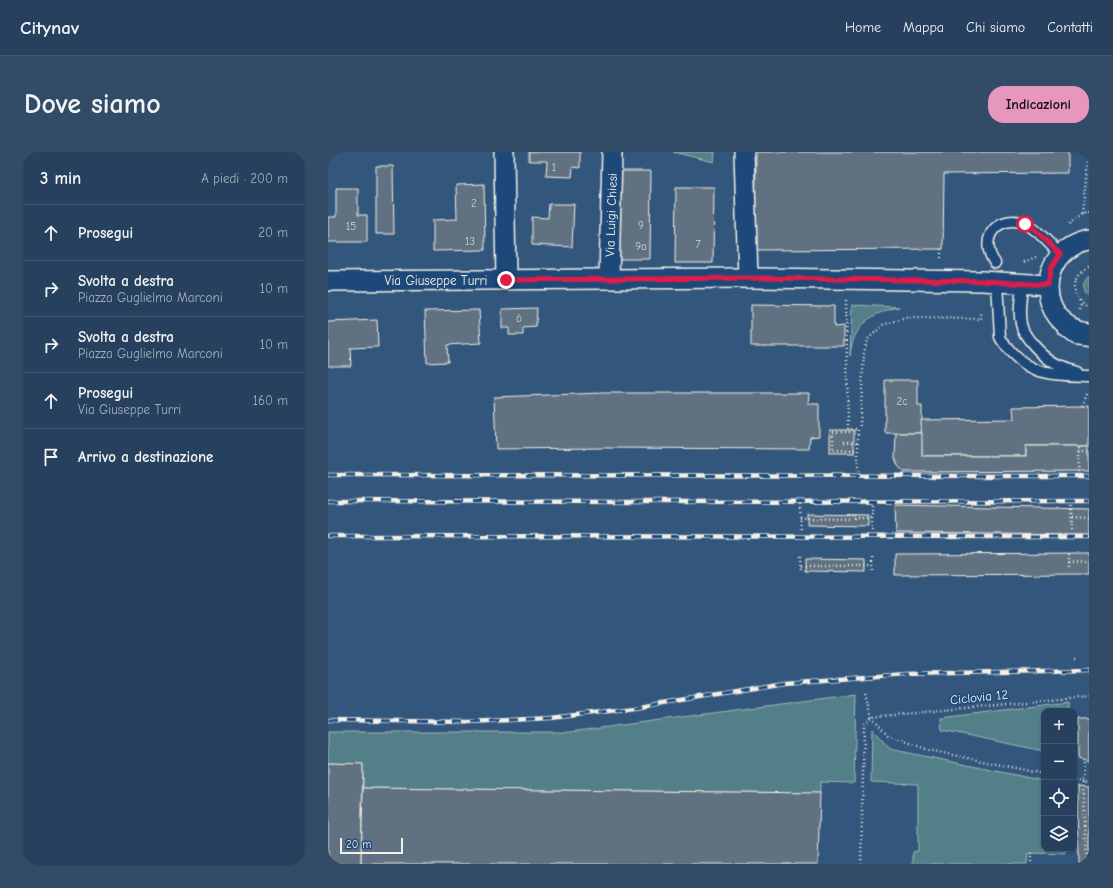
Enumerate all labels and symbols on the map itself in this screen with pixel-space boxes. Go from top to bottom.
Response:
house number: 1 [552,161,556,174]
street label: Via Luigi Chiesi [602,173,620,257]
house number: 2 [471,197,477,210]
route start [1016,215,1034,233]
house number: 9 [638,219,644,232]
house number: 15 [346,220,356,233]
house number: 13 [465,235,475,248]
house number: 7 [695,238,701,251]
house number: 9a [635,240,647,253]
route end [497,271,515,289]
street label: Via Giuseppe Turri [384,273,488,288]
house number: 6 [516,312,522,325]
house number: 2c [896,395,908,408]
street label: Ciclovia 12 [949,686,1009,707]
scale bar [340,836,403,855]

